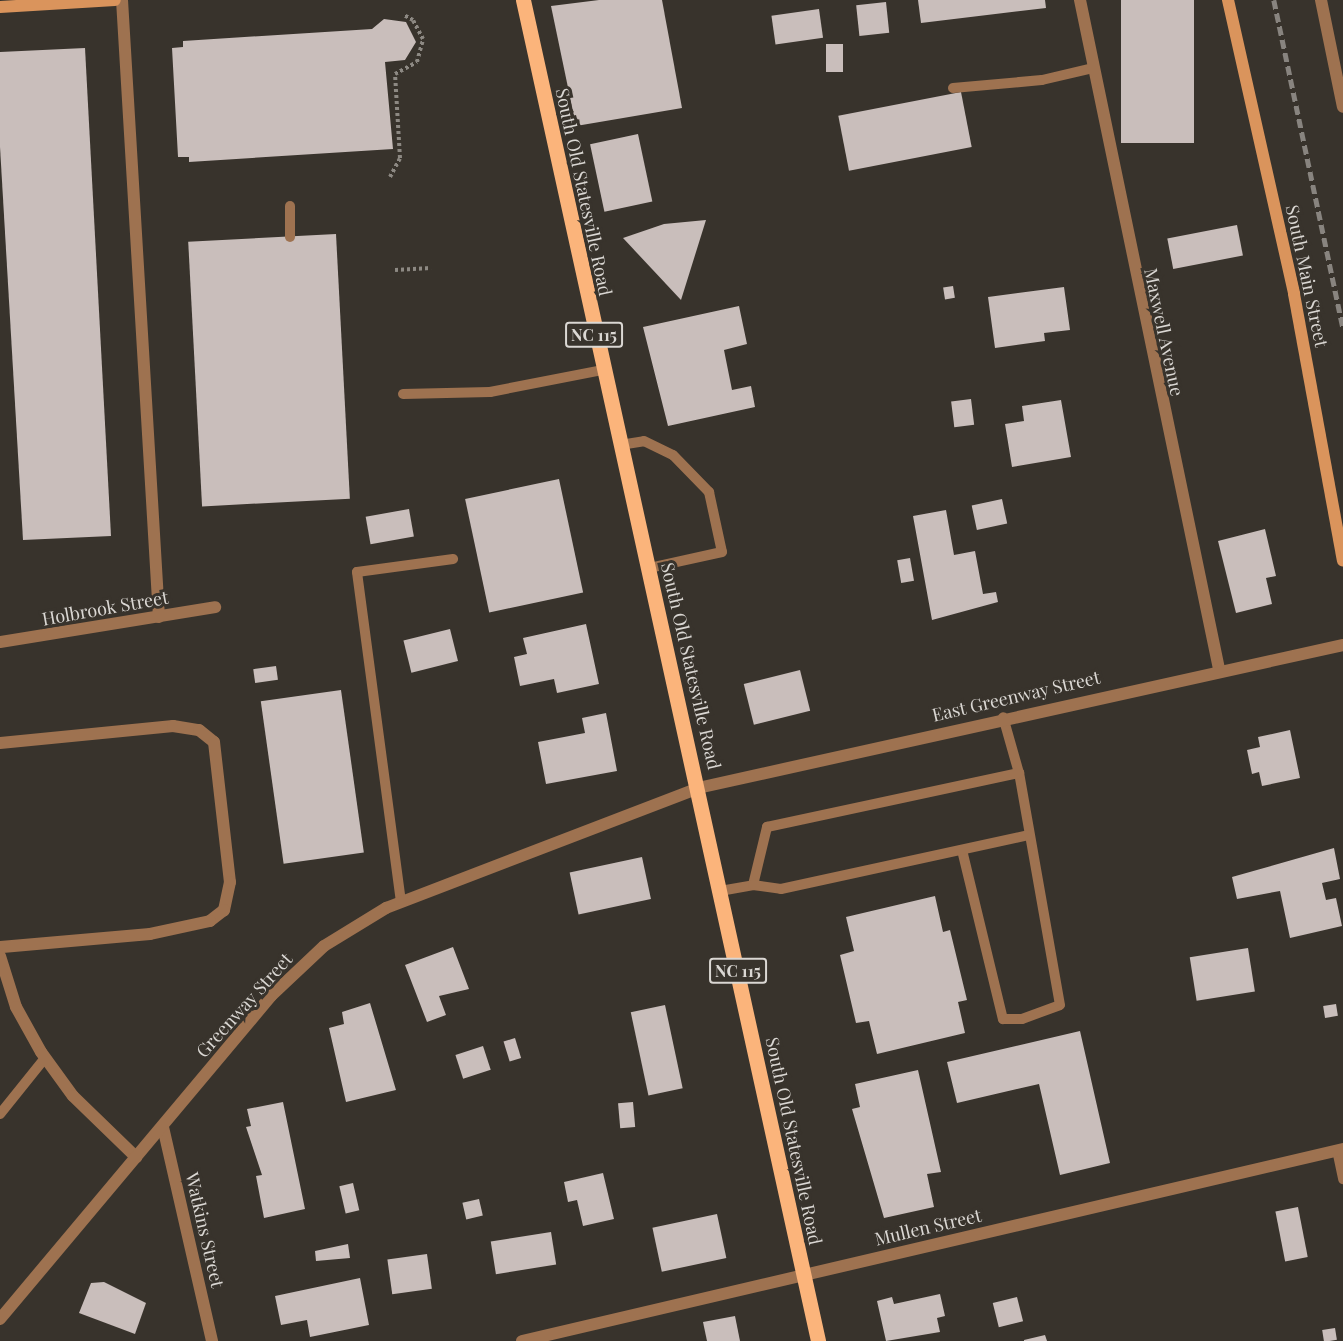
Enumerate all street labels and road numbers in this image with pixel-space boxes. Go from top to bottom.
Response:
street label: South Old Statesville Road [551,86,617,298]
street label: South Main Street [1281,203,1333,349]
street label: Maxwell Avenue [1140,266,1188,398]
road number: NC 115 [564,322,624,348]
street label: South Old Statesville Road [657,560,725,772]
street label: Holbrook Street [40,586,170,630]
street label: East Greenway Street [930,666,1102,726]
street label: Greenway Street [191,948,297,1062]
road number: NC 115 [708,958,768,984]
street label: South Old Statesville Road [761,1035,827,1247]
street label: Watkins Street [181,1170,229,1290]
street label: Mullen Street [873,1204,983,1250]

